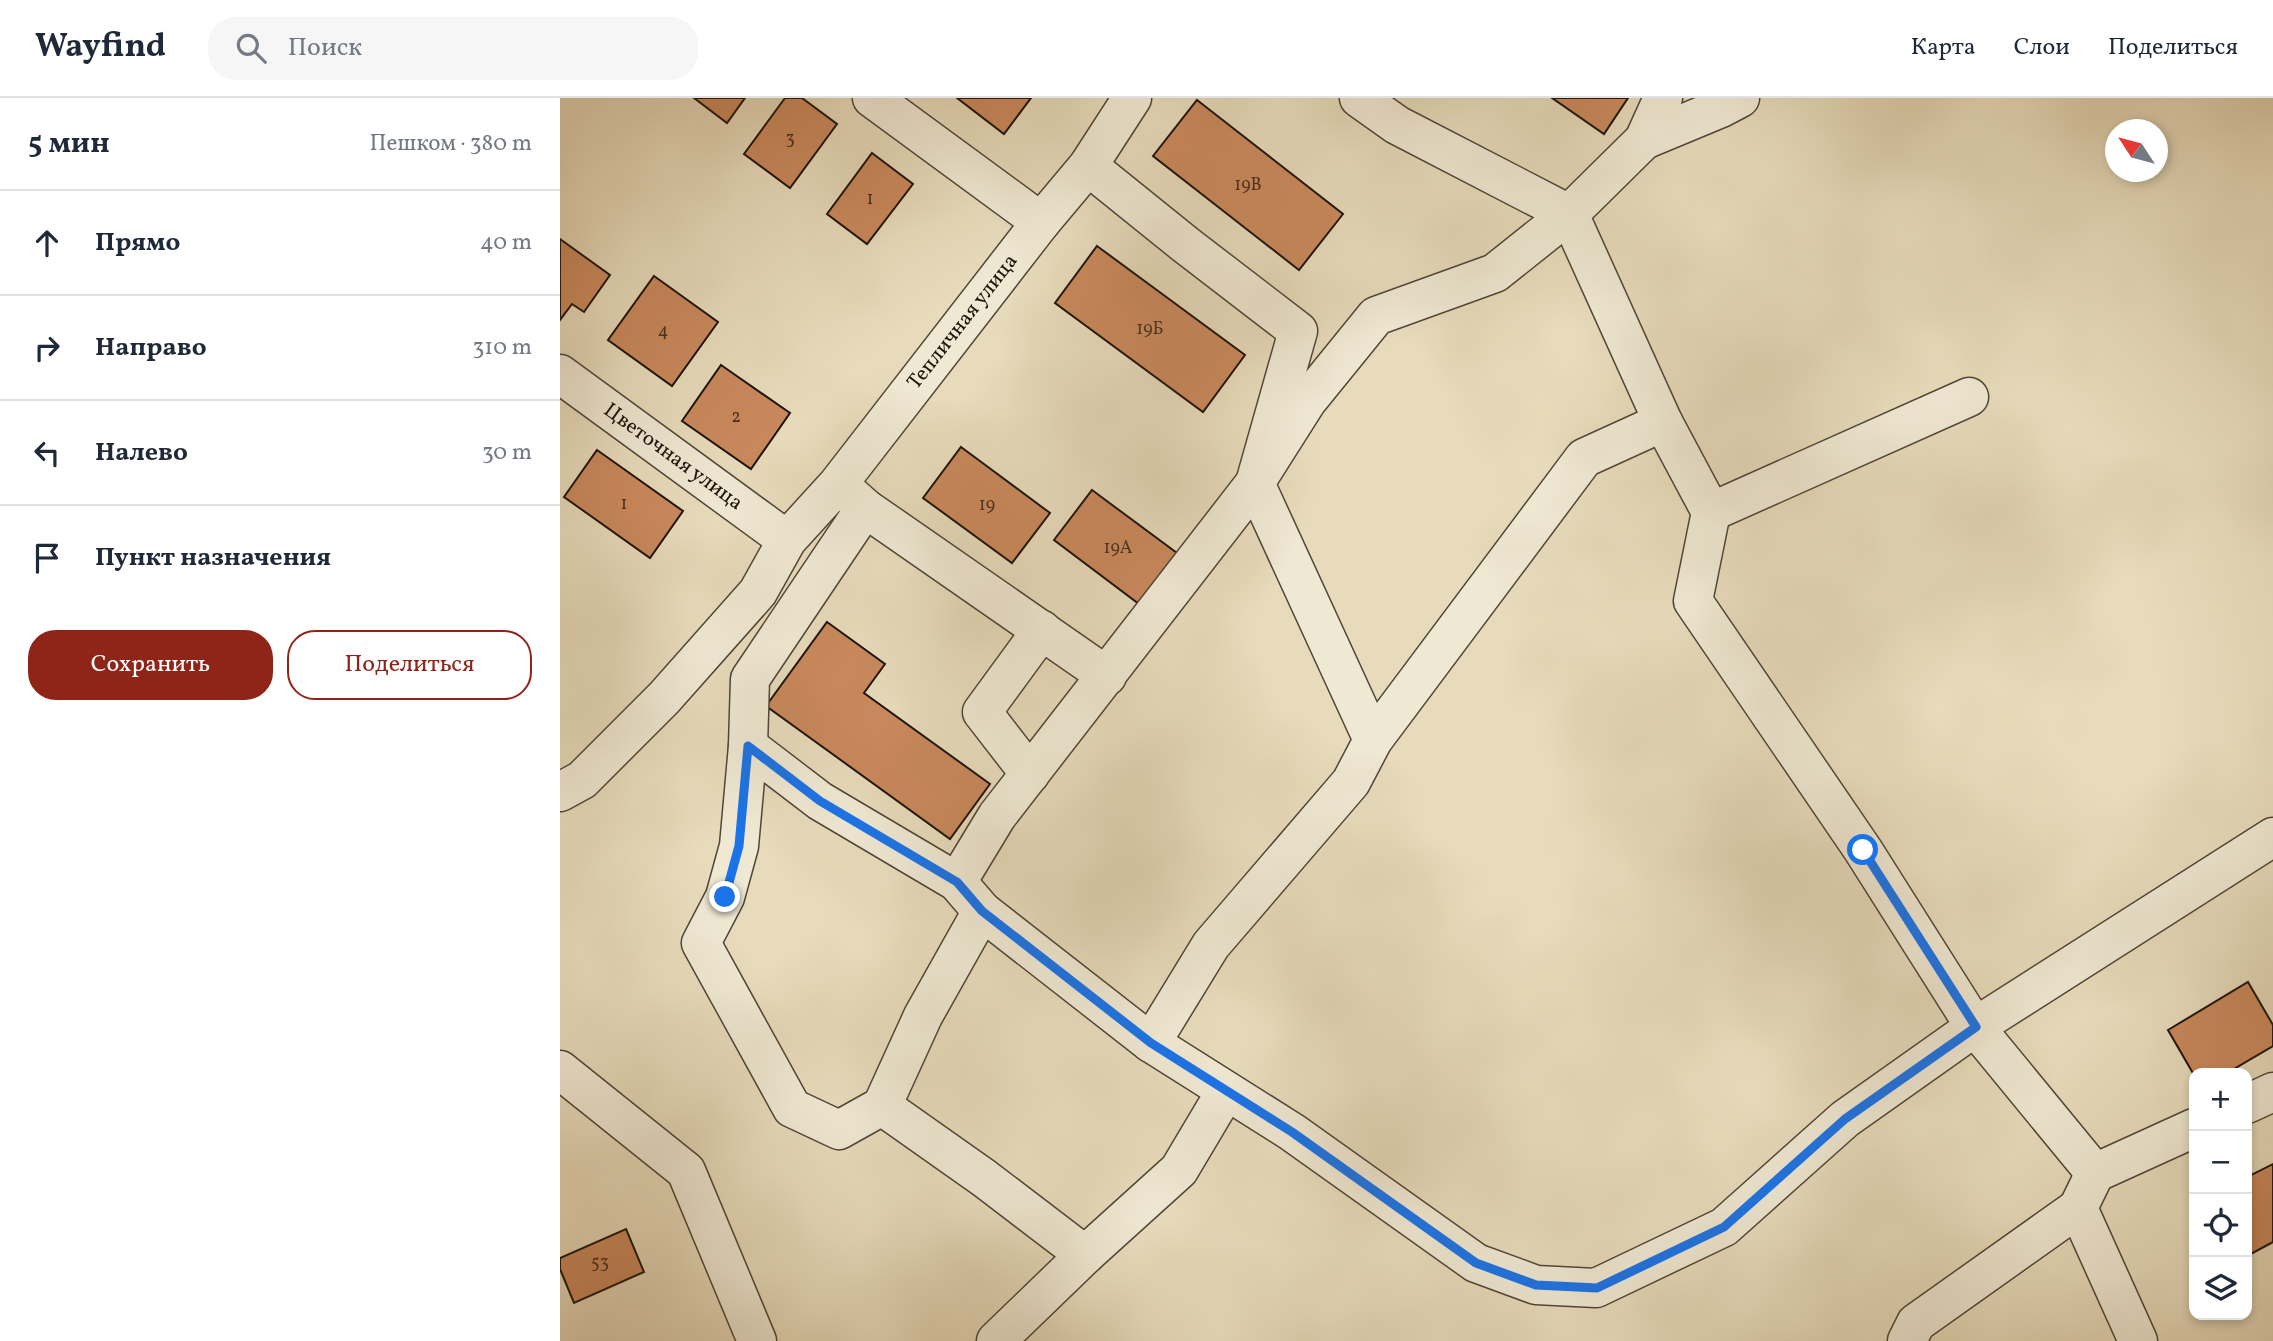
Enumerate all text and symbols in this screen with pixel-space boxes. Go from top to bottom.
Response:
search box [208,17,698,80]
text: Wayfind [35,25,166,71]
icon: search [232,29,270,67]
text: Поиск [288,30,362,66]
text: Карта [1911,31,1976,65]
text: Слои [2014,31,2070,65]
text: Поделиться [2108,31,2238,65]
north arrow [2105,119,2168,182]
text: 5 мин [28,123,110,165]
house number: 3 [785,127,795,152]
text: Пешком · 380 m [369,128,532,160]
house number: 19В [1234,173,1262,198]
house number: 1 [867,187,873,212]
icon: ahead [28,224,66,262]
text: Прямо [95,225,180,261]
text: 40 m [480,227,532,259]
street label: Тепличная улица [901,248,1025,396]
house number: 19Б [1136,317,1164,342]
house number: 4 [658,319,668,344]
icon: right [28,329,66,367]
text: Направо [95,330,207,366]
text: 310 m [472,332,532,364]
street label: Цветочная улица [597,396,749,518]
house number: 2 [731,405,741,430]
icon: left [28,434,66,472]
text: Налево [95,435,188,471]
text: 30 m [482,437,532,469]
house number: 1 [621,492,627,517]
house number: 19 [979,493,995,518]
house number: 19А [1104,536,1133,561]
icon: arrive [28,539,66,577]
text: Пункт назначения [95,540,331,576]
button: Сохранить [28,630,273,700]
button: Поделиться [287,630,532,700]
route start [1847,834,1878,865]
route end [709,881,740,912]
map controls [2189,1068,2252,1320]
button: + [2189,1068,2252,1131]
button: − [2189,1131,2252,1194]
button: locate [2189,1194,2252,1257]
house number: 53 [591,1251,609,1276]
button: layers [2189,1257,2252,1320]

